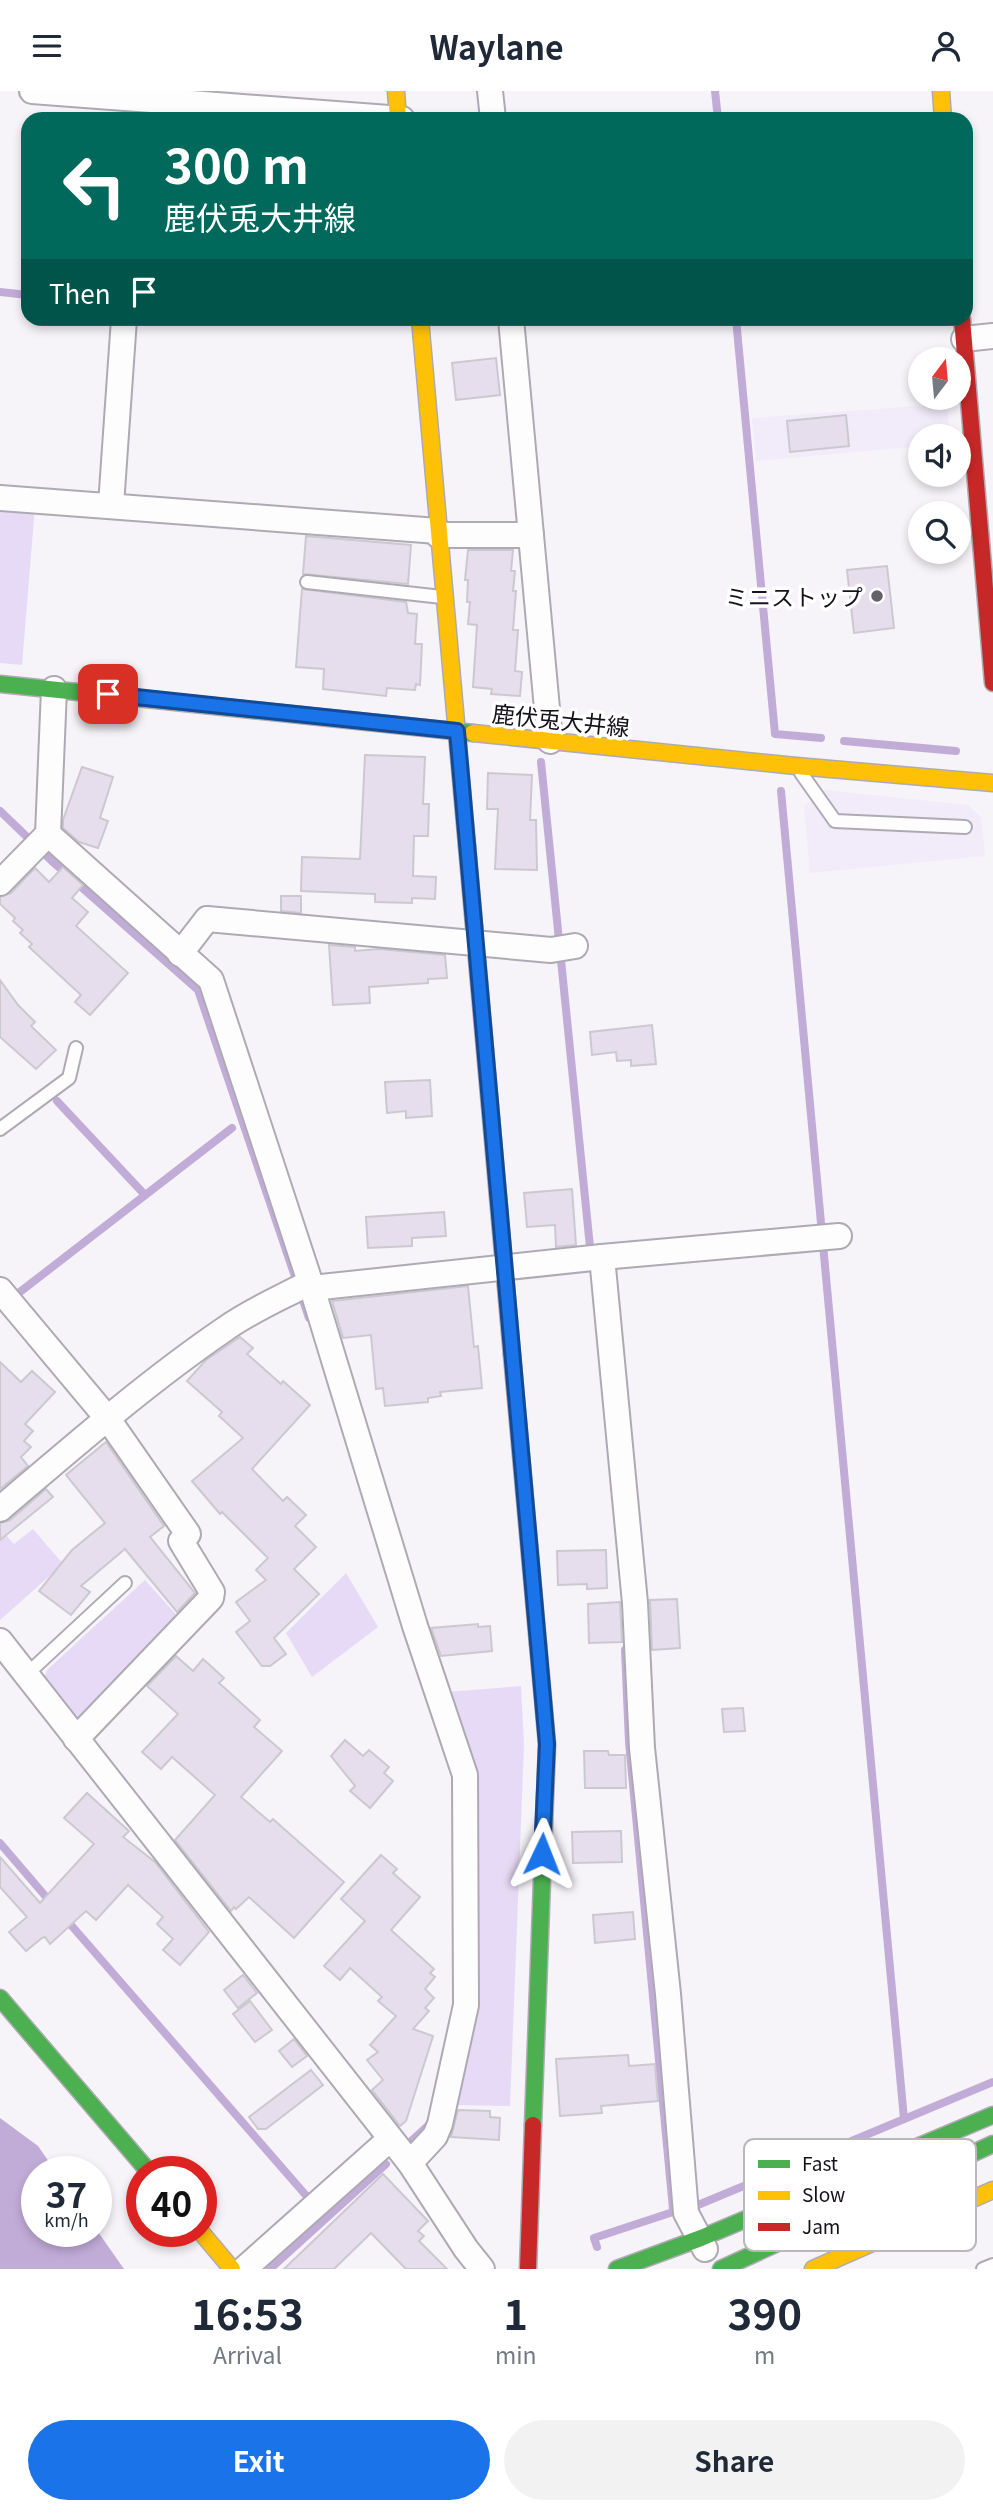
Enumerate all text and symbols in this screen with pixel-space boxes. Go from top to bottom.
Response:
text: Waylane [429,23,564,69]
icon: menu [28,27,66,65]
icon: person [927,27,965,65]
text: 300 m [164,127,309,198]
icon: left [49,140,140,231]
text: 鹿伏兎大井線 [164,193,356,239]
icon: arrive [125,273,163,311]
text: Then [49,274,111,311]
north arrow [908,347,971,409]
map controls [908,347,971,564]
button: sound [908,424,971,487]
button: search [908,501,971,564]
place label: ミニストップ [725,579,863,613]
marker: ミニストップ [869,588,885,604]
pin [78,664,138,724]
icon: arrive [89,675,127,713]
street label: 鹿伏兎大井線 [491,695,631,743]
position arrow [505,1817,579,1891]
legend [744,2139,976,2251]
text: Fast [802,2149,838,2176]
speed limit sign: 40 [126,2156,217,2247]
text: 37 [46,2167,87,2218]
text: Slow [802,2180,845,2207]
text: km/h [44,2206,89,2232]
text: Jam [802,2212,840,2239]
text: 16:53 [191,2281,304,2342]
text: 1 [503,2281,528,2342]
text: 390 [728,2281,802,2342]
text: Arrival [213,2337,282,2371]
text: min [495,2337,537,2371]
text: m [754,2337,775,2371]
button: Exit [28,2420,490,2500]
button: Share [504,2420,965,2500]

